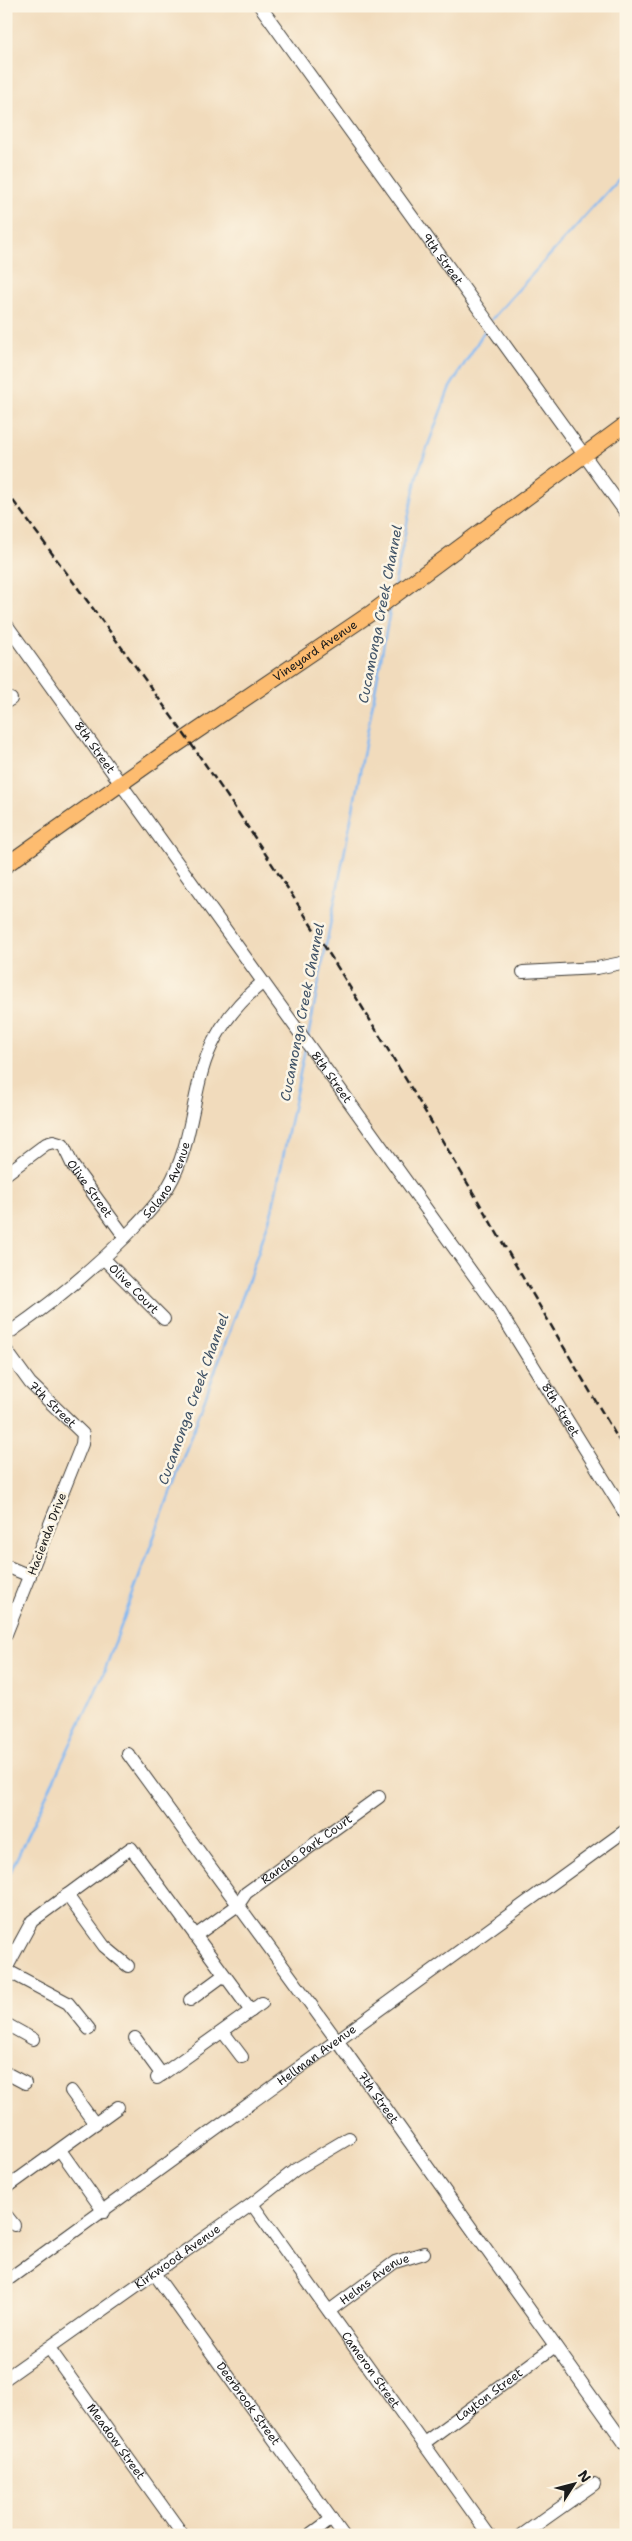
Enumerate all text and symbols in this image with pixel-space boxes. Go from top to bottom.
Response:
street label: 9th Street [419,230,467,288]
water label: Cucamonga Creek Channel [354,523,406,705]
street label: Vineyard Avenue [270,616,361,685]
street label: 8th Street [71,718,119,777]
water label: Cucamonga Creek Channel [276,921,328,1103]
street label: 8th Street [307,1048,356,1106]
street label: Solano Avenue [139,1140,194,1222]
street label: Olive Street [63,1157,116,1221]
street label: Olive Court [105,1260,162,1317]
water label: Cucamonga Creek Channel [154,1311,232,1487]
street label: 7th Street [25,1378,80,1431]
street label: 8th Street [538,1380,583,1440]
street label: Hacienda Drive [24,1490,70,1578]
street label: Rancho Park Court [258,1811,355,1888]
street label: Hellman Avenue [274,2021,359,2089]
street label: 7th Street [354,2068,402,2127]
street label: Kirkwood Avenue [131,2221,224,2293]
street label: Helms Avenue [336,2250,412,2308]
street label: Cameron Street [338,2328,404,2411]
street label: Deerbrook Street [213,2359,284,2448]
street label: Layton Street [452,2365,526,2425]
street label: Meadow Street [83,2400,149,2483]
north arrow [550,2458,600,2508]
text: N [574,2467,595,2486]

